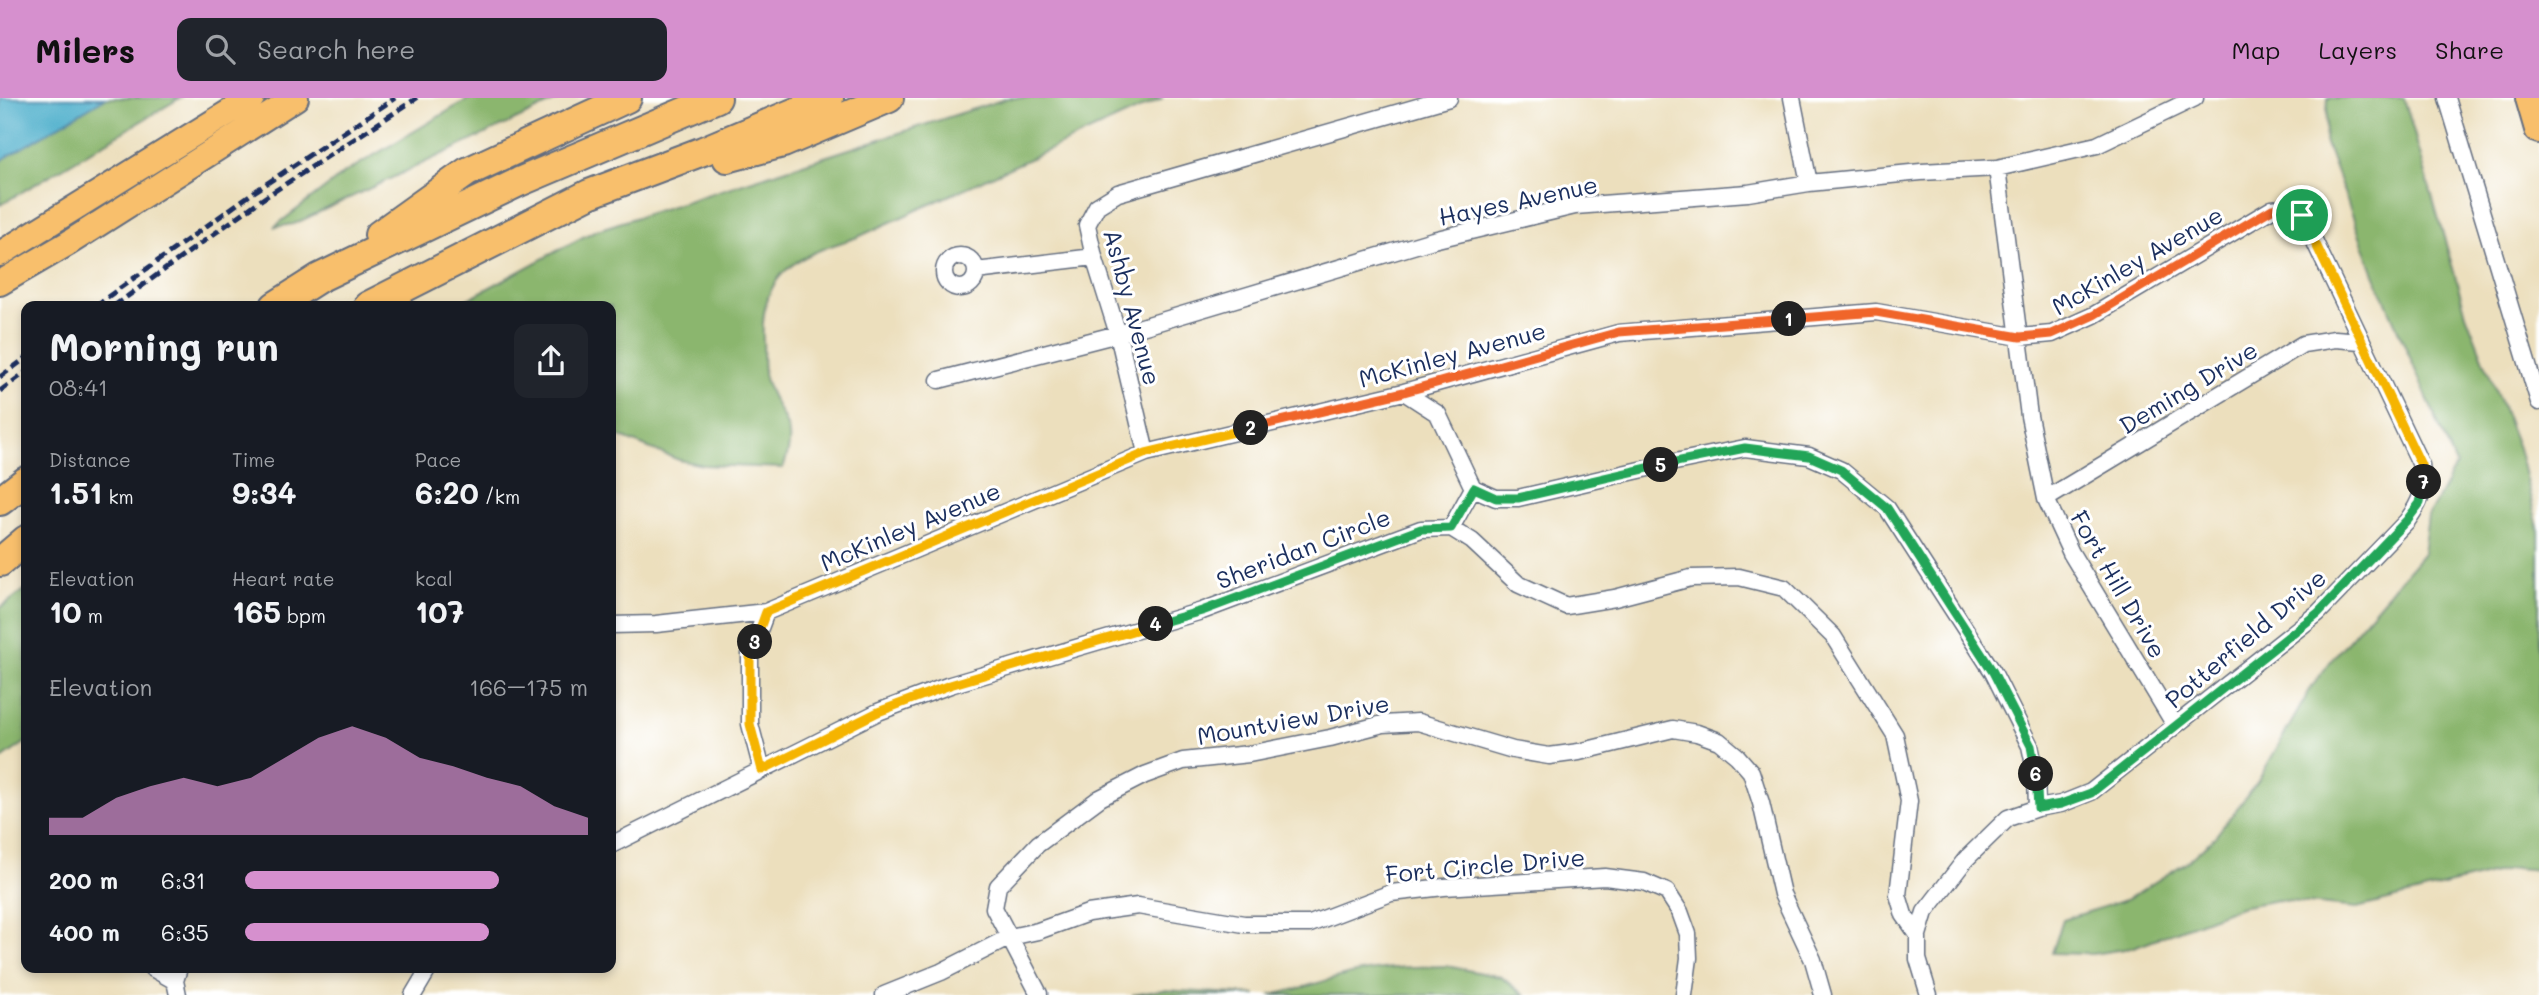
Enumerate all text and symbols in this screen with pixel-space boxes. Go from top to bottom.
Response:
search box [177,18,667,81]
text: Milers [35,28,135,71]
icon: search [201,30,239,68]
text: Search here [257,32,415,66]
text: Map [2232,34,2280,65]
text: Layers [2318,34,2397,65]
text: Share [2435,34,2504,65]
street label: Hayes Avenue [1436,168,1600,232]
pin [2272,185,2332,245]
icon: arrive [2283,196,2321,234]
street label: McKinley Avenue [2046,198,2228,322]
street label: Ashby Avenue [1097,226,1169,388]
pin: 1 [1772,302,1806,336]
text: 1 [1784,306,1793,331]
street label: McKinley Avenue [1355,314,1549,394]
text: Morning run [49,321,279,371]
button: share [514,324,588,398]
street label: Deming Drive [2113,334,2263,440]
text: 08:41 [49,372,108,402]
pin: 2 [1234,410,1268,446]
text: 2 [1245,415,1256,440]
text: Distance [49,447,131,472]
text: Time [232,447,275,472]
text: Pace [415,447,461,472]
pin: 5 [1644,448,1678,482]
text: 5 [1655,452,1666,477]
pin: 7 [2406,464,2442,500]
text: 7 [2418,469,2429,494]
text: 1.51 [49,472,102,512]
text: 9:34 [232,472,297,512]
text: 6:20 [415,472,479,512]
street label: McKinley Avenue [815,474,1005,578]
text: km [102,484,134,509]
text: /km [479,484,520,509]
street label: Sheridan Circle [1212,501,1394,595]
street label: Fort Hill Drive [2064,505,2174,663]
street label: Potterfield Drive [2158,562,2332,714]
text: Elevation [49,566,134,591]
text: Heart rate [232,566,335,591]
text: kcal [415,566,453,591]
text: 10 [49,591,82,631]
text: 165 [232,591,281,631]
text: 107 [415,591,464,631]
text: m [82,603,103,628]
text: bpm [281,603,326,628]
pin: 4 [1138,606,1174,642]
text: 4 [1149,611,1162,636]
pin: 3 [738,624,772,660]
text: 3 [749,629,760,654]
text: Elevation [49,672,152,702]
text: 166–175 m [469,672,588,702]
street label: Mountview Drive [1194,687,1392,751]
pin: 6 [2018,756,2054,792]
text: 6 [2030,761,2041,786]
street label: Fort Circle Drive [1384,841,1586,889]
text: 200 m [49,865,118,895]
text: 6:31 [161,865,206,895]
text: 400 m [49,917,120,947]
text: 6:35 [161,917,209,947]

